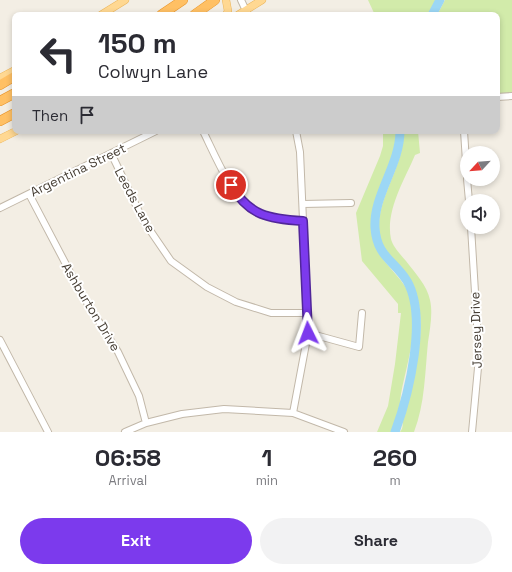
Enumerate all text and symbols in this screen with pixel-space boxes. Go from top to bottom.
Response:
text: 150 m [98,25,177,61]
icon: left [32,28,84,80]
text: Colwyn Lane [98,60,208,83]
icon: arrive [76,104,98,126]
text: Then [32,106,68,125]
street label: Argentina Street [27,139,129,201]
north arrow [460,146,500,186]
map controls [460,146,500,234]
street label: Leeds Lane [111,165,159,235]
pin [214,168,248,202]
icon: arrive [220,174,242,196]
button: sound [460,194,500,234]
street label: Ashburton Drive [58,260,124,354]
street label: Jersey Drive [466,291,486,369]
position arrow [287,312,329,354]
text: 06:58 [95,442,161,473]
text: 1 [261,442,272,473]
text: 260 [373,442,417,473]
text: Arrival [109,472,147,489]
text: min [256,472,278,489]
text: m [389,472,401,489]
button: Exit [20,518,252,564]
button: Share [260,518,492,564]

